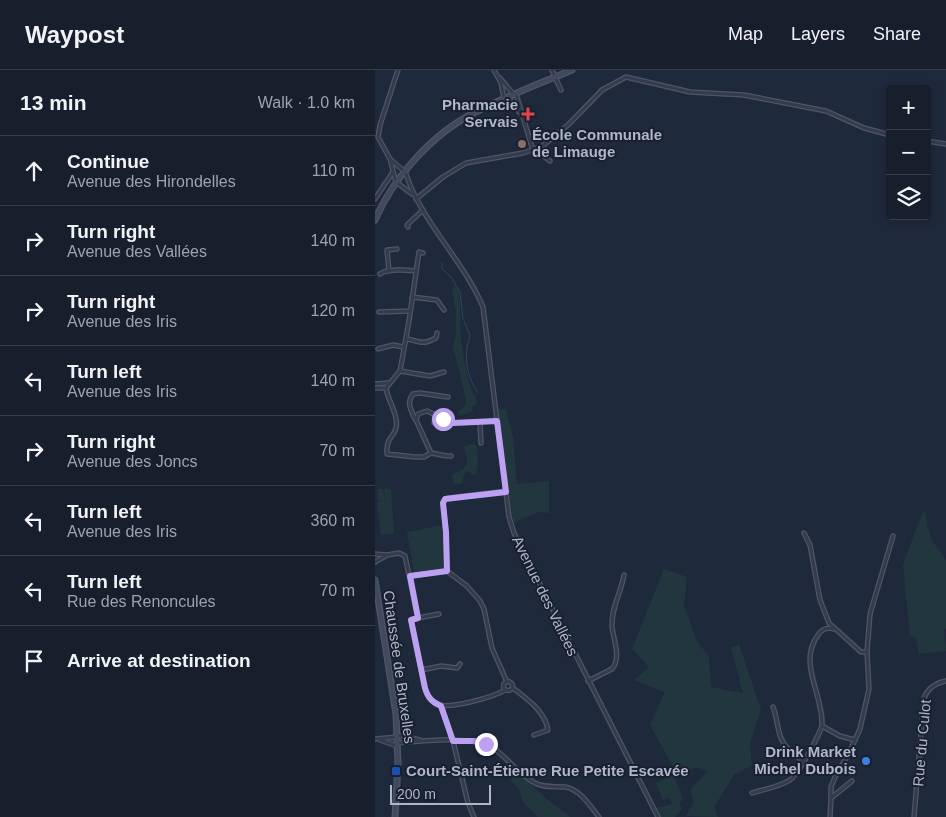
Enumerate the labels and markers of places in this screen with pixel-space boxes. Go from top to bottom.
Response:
place label: Pharmacie Servais [442,96,518,130]
marker: Pharmacie Servais [522,108,534,120]
place label: École Communale de Limauge [532,126,662,160]
marker: École Communale de Limauge [516,138,528,150]
place label: Drink Market Michel Dubois [754,743,856,777]
marker: Drink Market Michel Dubois [860,755,872,767]
place label: Court-Saint-Étienne Rue Petite Escavée [406,762,689,779]
marker: Court-Saint-Étienne Rue Petite Escavée [390,765,402,777]

